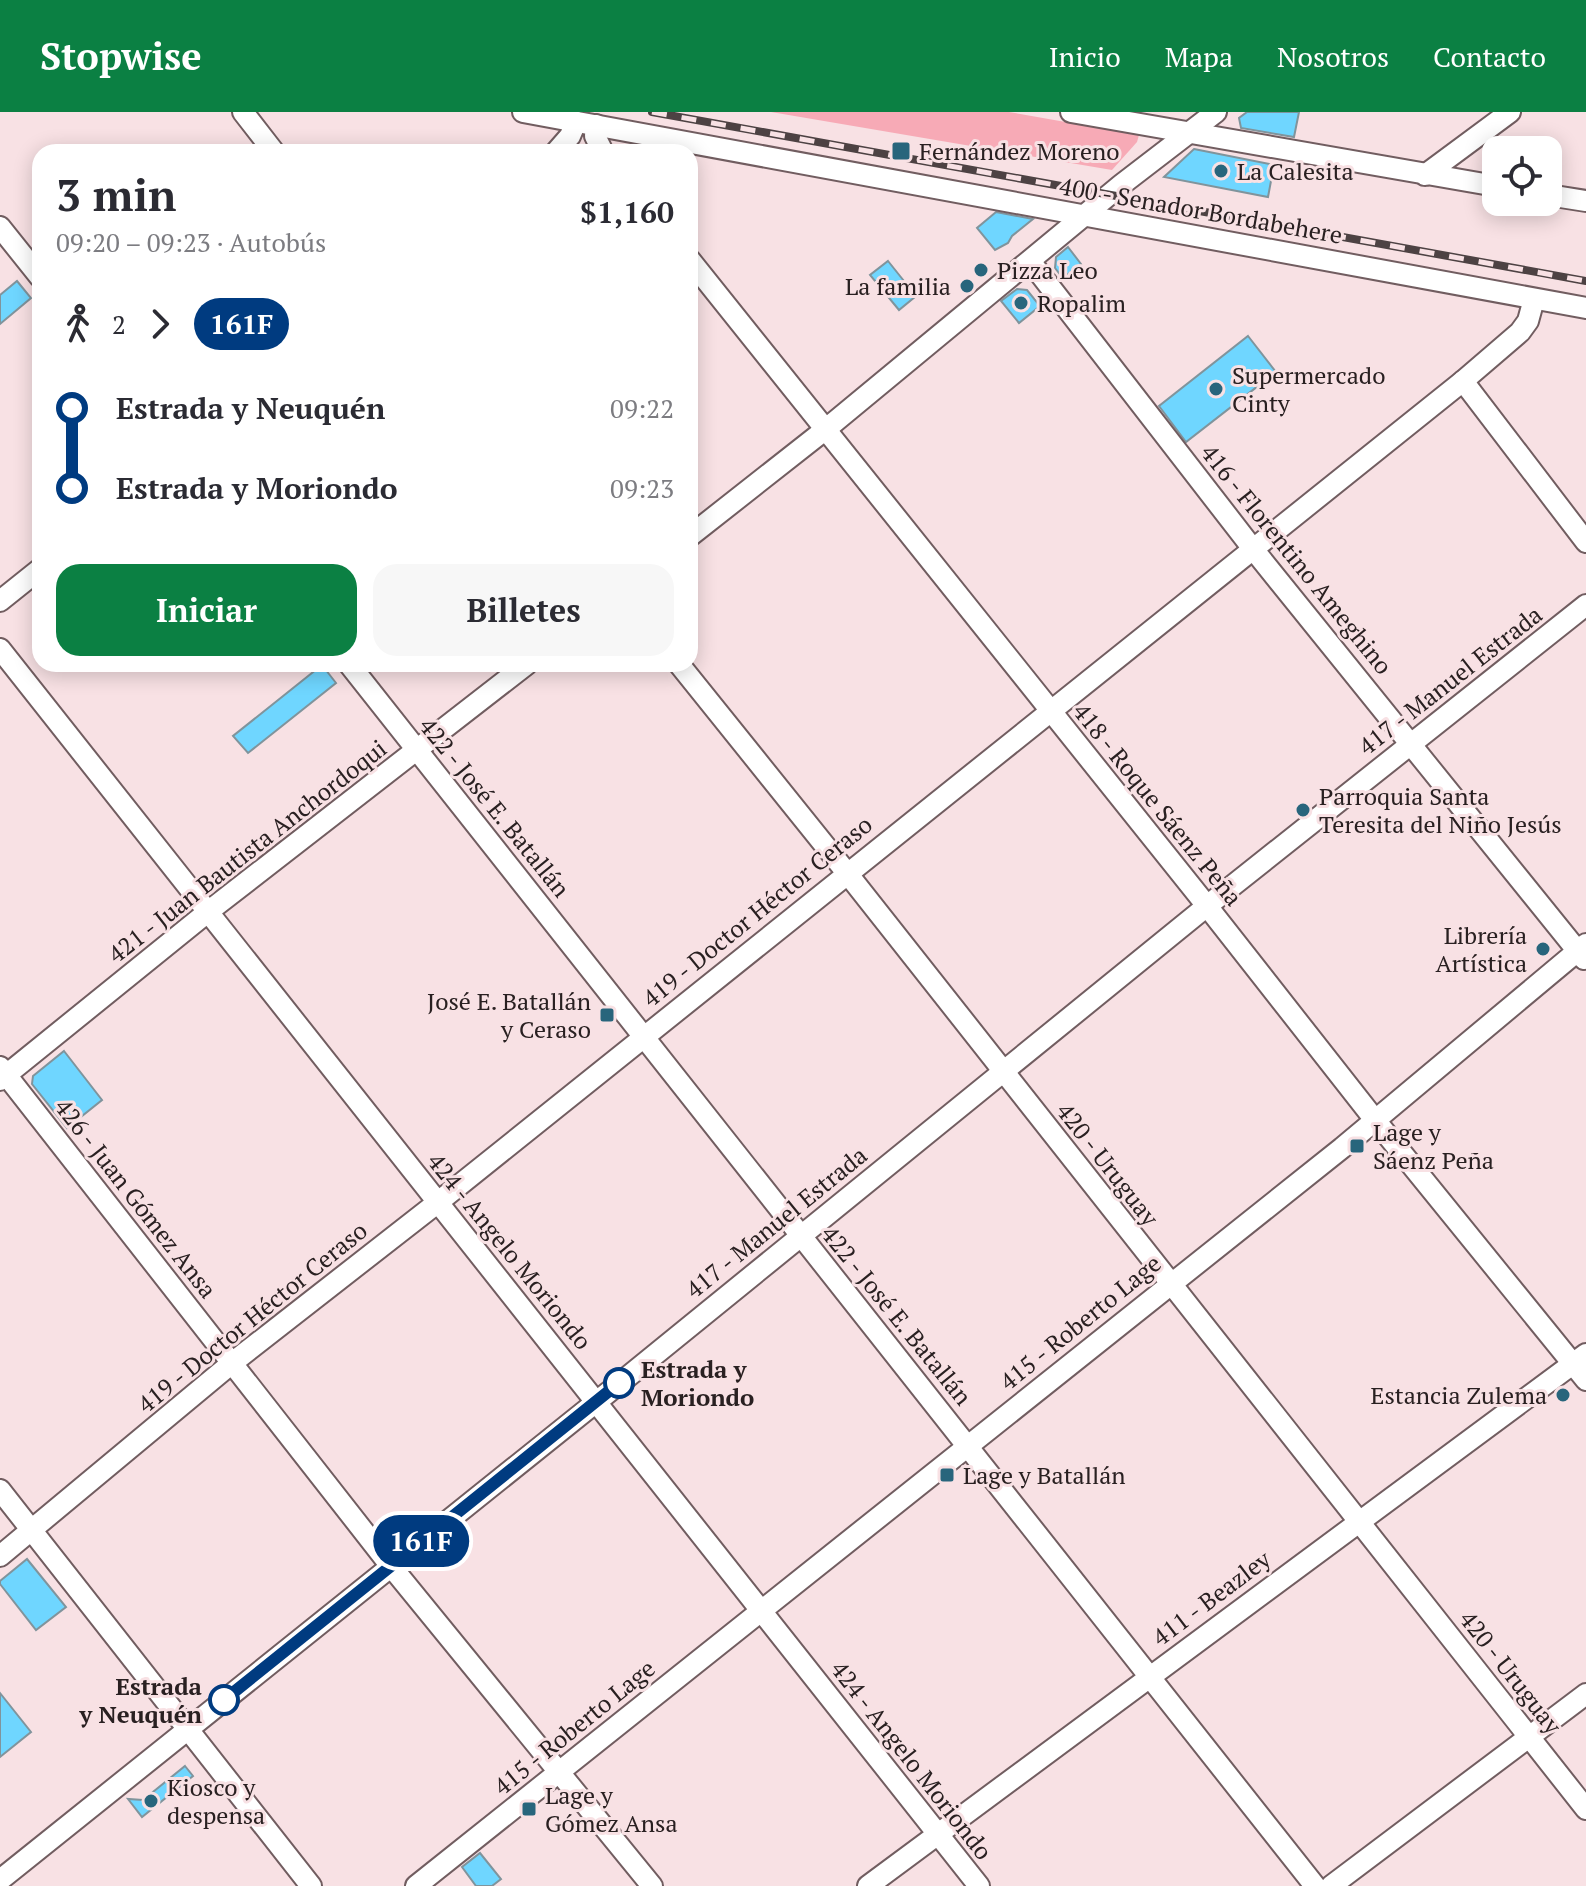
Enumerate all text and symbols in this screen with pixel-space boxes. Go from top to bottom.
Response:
text: Stopwise [40,31,202,81]
text: Inicio [1049,38,1121,75]
text: Mapa [1165,38,1233,75]
text: Nosotros [1277,38,1389,75]
text: Contacto [1433,38,1546,75]
place label: Fernández Moreno [919,135,1120,167]
map controls [1482,136,1562,216]
button: locate [1482,136,1562,216]
marker: Fernández Moreno [890,140,912,162]
place label: La Calesita [1237,155,1354,187]
marker: La Calesita [1212,162,1230,180]
text: 3 min [56,165,176,224]
street label: 400 - Senador Bordabehere [1057,169,1345,251]
text: $1,160 [580,192,674,232]
text: 09:20 – 09:23 · Autobús [56,225,326,259]
place label: Pizza Leo [997,254,1098,286]
marker: Pizza Leo [972,261,990,279]
place label: La familia [845,270,951,302]
marker: La familia [958,277,976,295]
place label: Ropalim [1037,287,1126,319]
marker: Ropalim [1012,294,1030,312]
icon: walk [56,302,100,346]
icon: forward [138,302,182,346]
text: 161F [210,305,273,342]
text: 2 [112,307,126,341]
place label: Supermercado Cinty [1232,359,1385,419]
marker: Supermercado Cinty [1207,380,1225,398]
text: Estrada y Neuquén [116,388,385,428]
text: 09:22 [610,391,674,425]
street label: 416 - Florentino Ameghino [1194,437,1400,681]
text: Estrada y Moriondo [116,468,398,508]
text: 09:23 [610,471,674,505]
button: Iniciar [56,564,357,656]
button: Billetes [373,564,674,656]
street label: 417 - Manuel Estrada [1352,598,1548,762]
street label: 418 - Roque Sáenz Peña [1066,696,1250,912]
street label: 422 - José E. Batallán [413,711,577,903]
street label: 421 - Juan Bautista Anchordoqui [101,732,393,970]
place label: Parroquia Santa Teresita del Niño Jesús [1319,780,1562,840]
marker: Parroquia Santa Teresita del Niño Jesús [1294,801,1312,819]
street label: 419 - Doctor Héctor Ceraso [635,808,879,1014]
place label: Librería Artística [1435,919,1527,979]
marker: Librería Artística [1534,940,1552,958]
place label: José E. Batallán y Ceraso [427,985,591,1045]
marker: José E. Batallán y Ceraso [598,1006,616,1024]
street label: 426 - Juan Gómez Ansa [48,1092,224,1304]
street label: 420 - Uruguay [1050,1096,1167,1233]
place label: Lage y Sáenz Peña [1373,1116,1494,1176]
marker: Lage y Sáenz Peña [1348,1137,1366,1155]
street label: 417 - Manuel Estrada [679,1139,873,1305]
street label: 424 - Angelo Moriondo [421,1146,599,1356]
street label: 419 - Doctor Héctor Ceraso [130,1214,374,1420]
street label: 422 - José E. Batallán [815,1219,979,1411]
street label: 415 - Roberto Lage [993,1247,1167,1397]
place label: Estrada y Moriondo [641,1353,754,1413]
marker: Estrada y Moriondo [604,1368,634,1398]
place label: Estancia Zulema [1370,1379,1547,1411]
marker: Estancia Zulema [1554,1386,1572,1404]
place label: Lage y Batallán [963,1459,1126,1491]
marker: Lage y Batallán [938,1466,956,1484]
line badge: 161F [365,1515,477,1567]
text: 161F [389,1522,453,1559]
street label: 411 - Beazley [1145,1543,1277,1653]
street label: 420 - Uruguay [1453,1604,1570,1741]
street label: 415 - Roberto Lage [487,1652,661,1802]
street label: 424 - Angelo Moriondo [824,1654,1000,1866]
place label: Estrada y Neuquén [78,1670,203,1730]
marker: Estrada y Neuquén [209,1685,239,1715]
place label: Kiosco y despensa [167,1771,265,1831]
place label: Lage y Gómez Ansa [545,1779,678,1839]
marker: Kiosco y despensa [142,1792,160,1810]
marker: Lage y Gómez Ansa [520,1800,538,1818]

